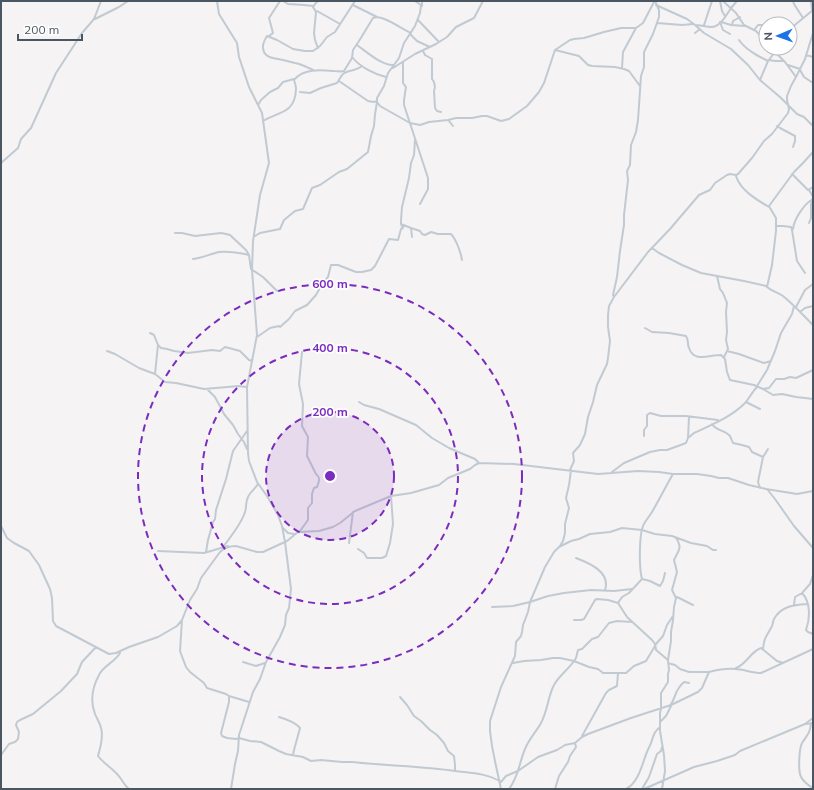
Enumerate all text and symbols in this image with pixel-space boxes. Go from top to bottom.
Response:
scale bar [18,16,82,42]
north arrow [758,16,798,56]
text: 200 m [24,22,59,37]
text: N [761,32,775,41]
text: 600 m [312,276,348,291]
text: 400 m [312,340,348,355]
text: 200 m [312,404,348,419]
centre of rings [323,469,337,483]

